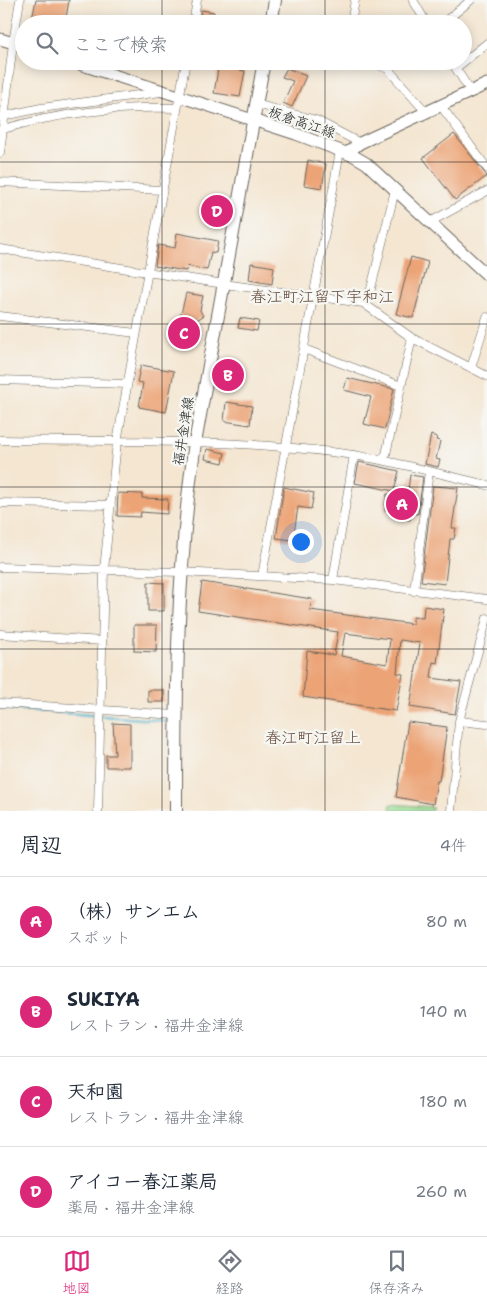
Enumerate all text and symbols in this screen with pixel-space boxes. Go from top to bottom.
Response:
search box [15,15,472,70]
icon: search [33,29,61,57]
text: ここで検索 [73,32,168,57]
street label: 板倉高江線 [266,102,338,142]
pin: D [201,192,233,230]
district label: 春江町江留下宇和江 [250,286,394,307]
pin: C [168,314,200,352]
pin: B [212,356,244,394]
street label: 福井金津線 [169,395,197,467]
pin: A [386,485,418,523]
your location [288,529,314,555]
district label: 春江町江留上 [265,727,361,748]
text: 周辺 [20,831,62,859]
text: 4件 [440,835,467,856]
text: （株）サンエム [67,899,200,924]
text: A [30,911,42,932]
text: 80 m [426,911,467,932]
text: スポット [67,927,131,948]
text: SUKIYA [67,987,140,1012]
text: B [31,1001,41,1022]
text: 140 m [420,1001,467,1022]
text: レストラン · 福井金津線 [67,1015,244,1036]
text: 天和園 [67,1079,124,1104]
text: C [31,1091,41,1112]
text: 180 m [419,1091,467,1112]
text: レストラン · 福井金津線 [67,1107,244,1128]
text: アイコー春江薬局 [67,1169,218,1194]
text: D [30,1181,42,1202]
text: 260 m [415,1181,467,1202]
text: 薬局 · 福井金津線 [67,1197,194,1218]
tab: 地図 [63,1247,91,1297]
tab: 経路 [216,1247,244,1297]
tab: 保存済み [369,1247,425,1297]

